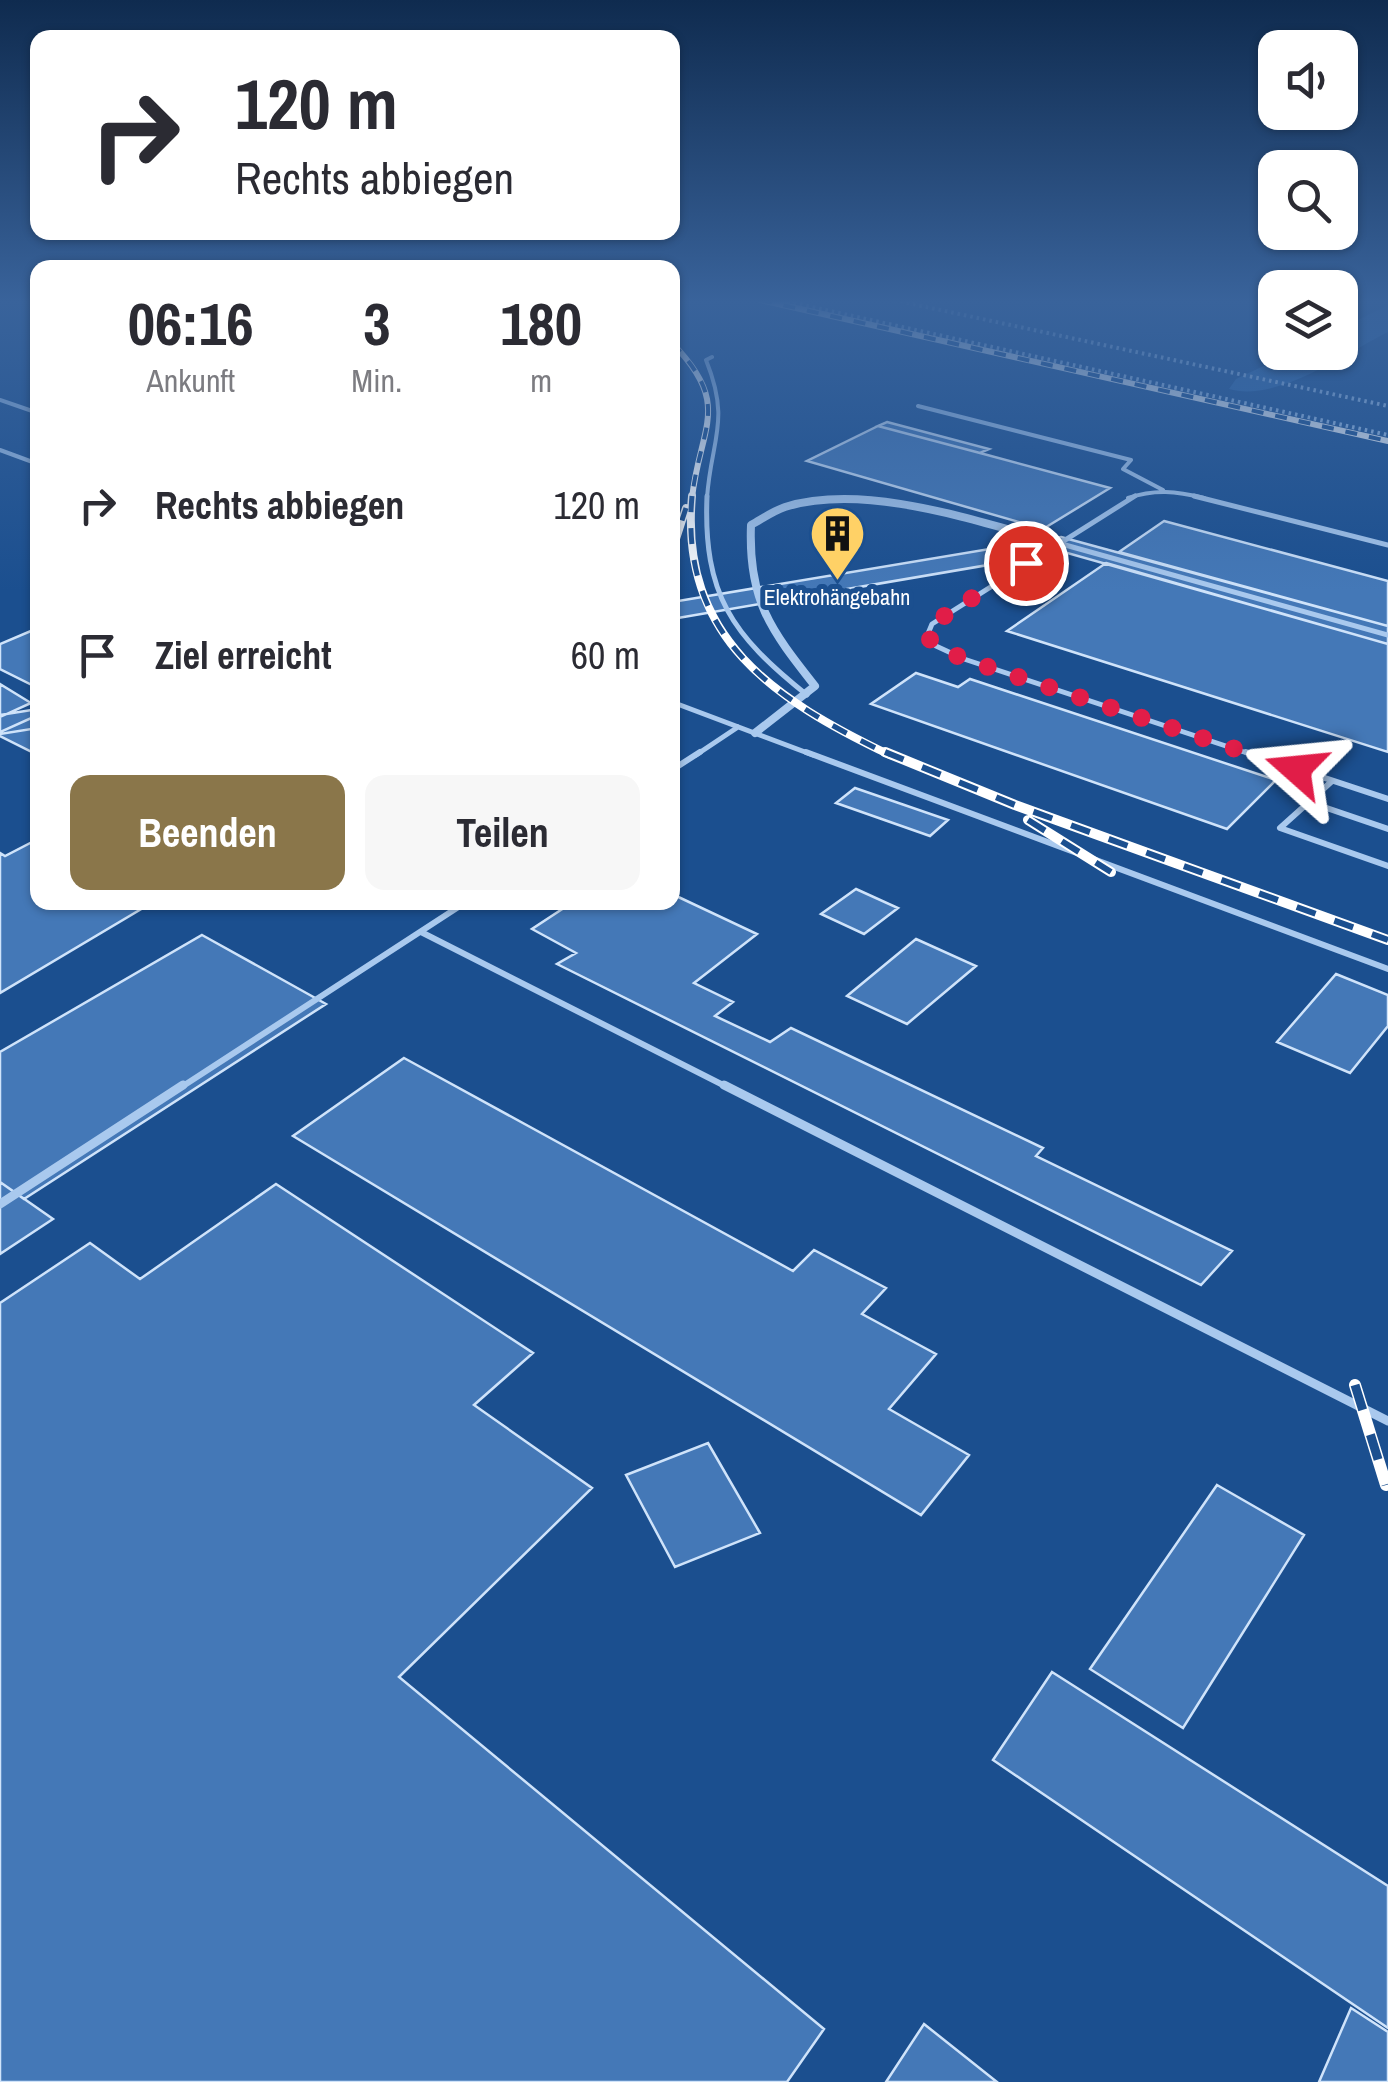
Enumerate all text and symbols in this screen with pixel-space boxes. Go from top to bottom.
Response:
map controls [1258,30,1358,370]
button: sound [1258,30,1358,130]
text: 120 m [235,57,398,151]
icon: right [70,70,200,200]
text: Rechts abbiegen [235,147,514,208]
button: search [1258,150,1358,250]
button: layers [1258,270,1358,370]
text: 06:16 [128,283,254,364]
text: 3 [363,283,391,364]
text: 180 [500,283,582,364]
text: Ankunft [146,359,235,402]
text: Min. [351,359,402,402]
text: m [530,359,552,402]
icon: right [70,478,125,533]
text: Rechts abbiegen [155,480,404,531]
text: 120 m [553,480,640,531]
building icon: Elektrohängebahn [807,504,867,583]
pin [984,521,1069,606]
icon: arrive [999,536,1054,591]
place label: Elektrohängebahn [764,582,910,612]
icon: arrive [70,628,125,683]
text: Ziel erreicht [155,630,332,681]
text: 60 m [571,630,640,681]
position arrow [1244,717,1348,821]
button: Beenden [70,775,345,890]
button: Teilen [365,775,640,890]

